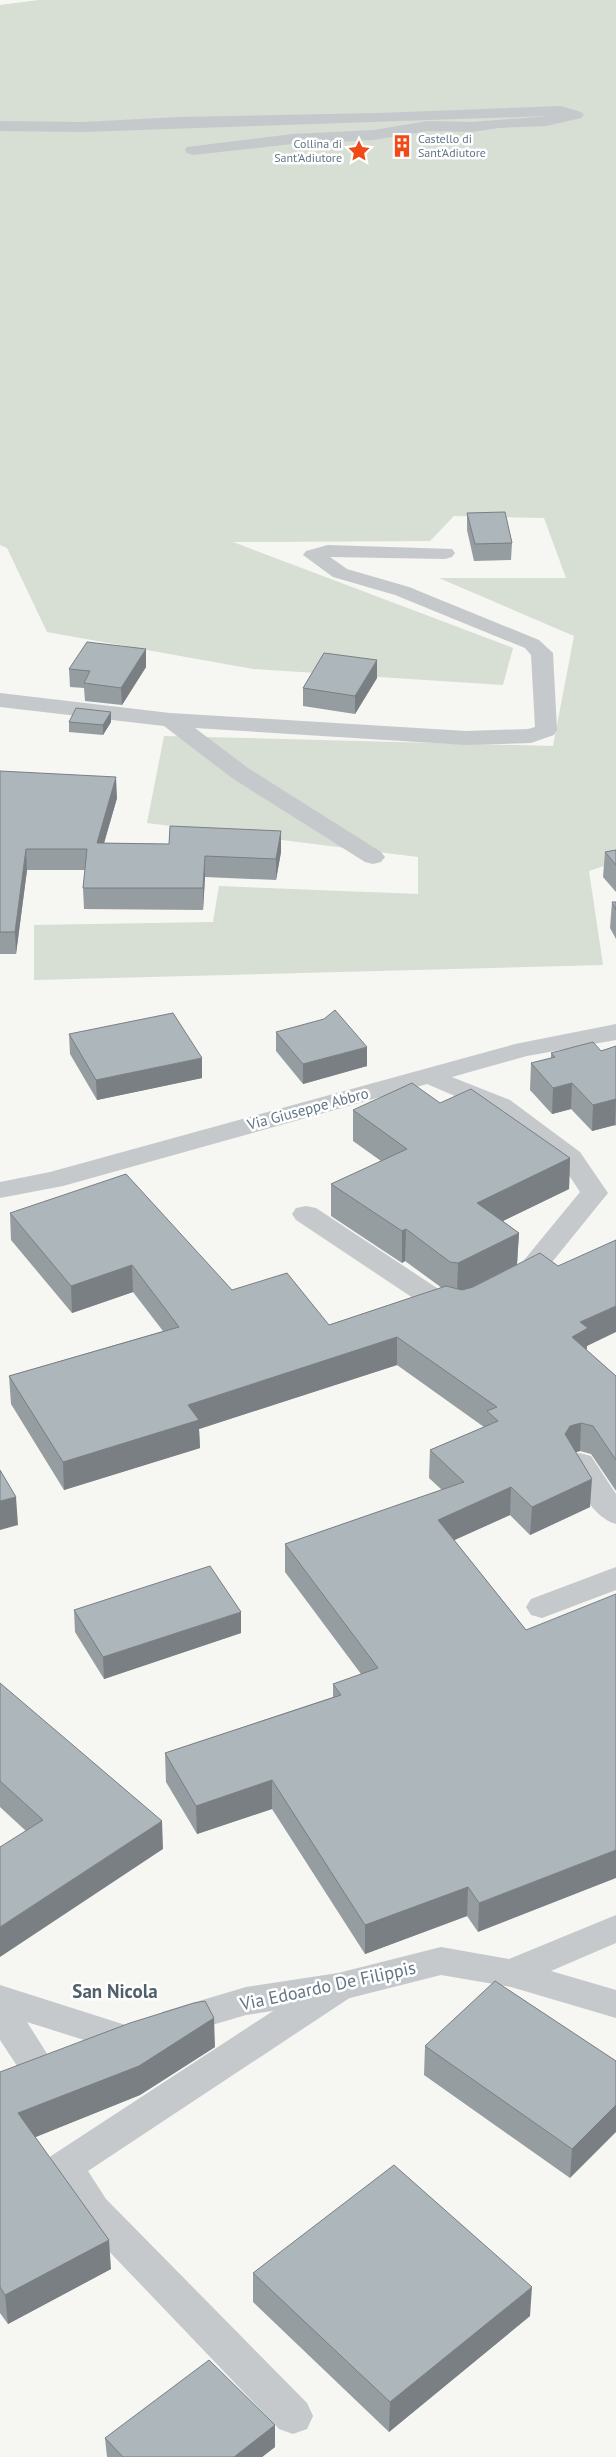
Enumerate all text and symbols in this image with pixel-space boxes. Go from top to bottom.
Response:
place label: Castello di Sant'Adiutore [418,131,486,160]
building icon: Castello di Sant'Adiutore [389,133,415,159]
place label: Collina di Sant'Adiutore [274,136,342,165]
place icon: Collina di Sant'Adiutore [346,138,372,164]
street label: Via Giuseppe Abbro [244,1083,371,1134]
street label: Via Edoardo De Filippis [237,1956,418,2016]
district label: San Nicola [72,1979,158,2003]

